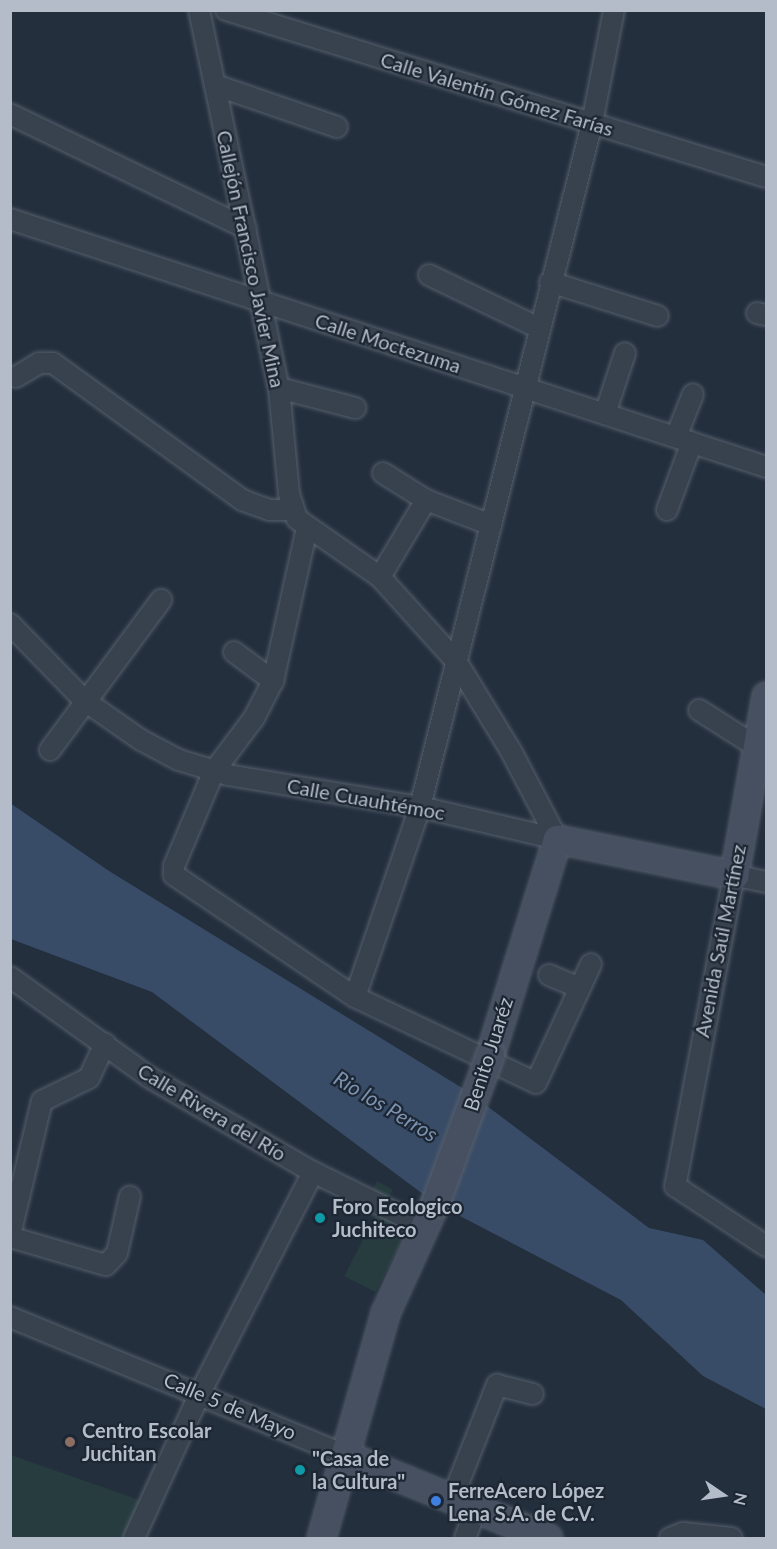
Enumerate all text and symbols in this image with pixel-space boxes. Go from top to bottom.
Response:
street label: Calle Valentín Gómez Farías [377,47,617,141]
street label: Callejón Francisco Javier Mina [212,128,290,390]
street label: Calle Moctezuma [312,308,464,378]
street label: Calle Cuauhtémoc [285,773,447,825]
street label: Avenida Saúl Martínez [690,843,750,1039]
street label: Benito Juaréz [458,994,518,1114]
street label: Calle Rivera del Río [134,1058,290,1166]
water label: Rio los Perros [330,1065,442,1147]
place label: Foro Ecologico Juchiteco [332,1194,462,1241]
marker: Foro Ecologico Juchiteco [313,1211,327,1225]
street label: Calle 5 de Mayo [160,1367,300,1445]
place label: Centro Escolar Juchitan [82,1418,211,1465]
marker: Centro Escolar Juchitan [63,1435,77,1449]
place label: "Casa de la Cultura" [312,1446,405,1493]
marker: "Casa de la Cultura" [293,1463,307,1477]
north arrow [693,1465,753,1525]
place label: FerreAcero López Lena S.A. de C.V. [448,1478,604,1525]
text: N [730,1491,752,1507]
marker: FerreAcero López Lena S.A. de C.V. [429,1494,443,1508]

